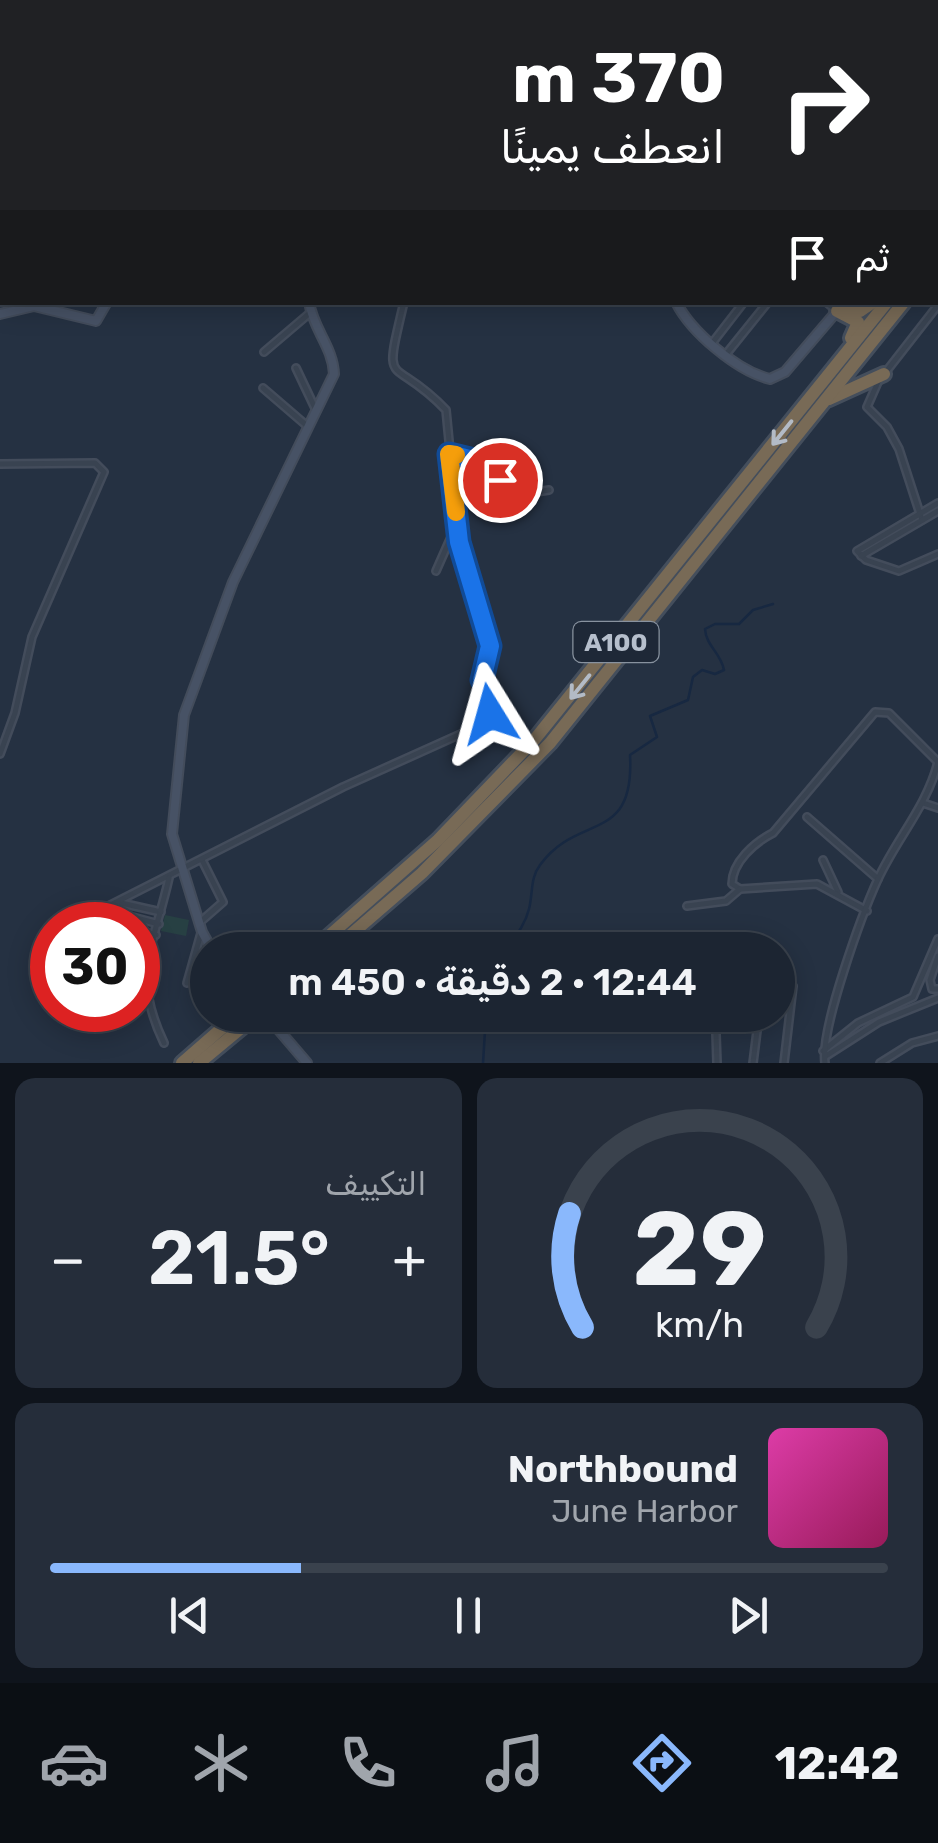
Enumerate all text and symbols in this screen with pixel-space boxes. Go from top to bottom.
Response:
text: 370 m [512,37,725,120]
icon: right [760,40,890,170]
text: انعطف يمينًا [500,121,725,174]
icon: arrive [780,230,835,285]
text: ثم [855,235,890,281]
one-way arrow [772,420,794,446]
pin [458,438,543,523]
icon: arrive [473,453,528,508]
road number: A100 [574,622,658,662]
position arrow [438,662,542,766]
one-way arrow [569,674,591,700]
speed limit sign: 30 [30,902,160,1032]
text: 12:44 · 2 دقيقة · 450 m [288,959,697,1005]
text: التكييف [325,1165,427,1203]
text: 29 [633,1188,767,1311]
text: 21.5° [148,1214,330,1303]
text: − [50,1227,86,1292]
text: + [392,1227,427,1292]
text: km/h [655,1304,744,1346]
text: Northbound [508,1446,738,1492]
text: June Harbor [551,1492,738,1530]
icon: previous [162,1588,217,1643]
icon: pause [441,1588,496,1643]
icon: next [721,1588,776,1643]
icon: car [39,1728,109,1798]
icon: climate [186,1728,256,1798]
icon: phone [333,1728,403,1798]
icon: music [480,1728,550,1798]
icon: directions [627,1728,697,1798]
text: 12:42 [775,1737,899,1790]

